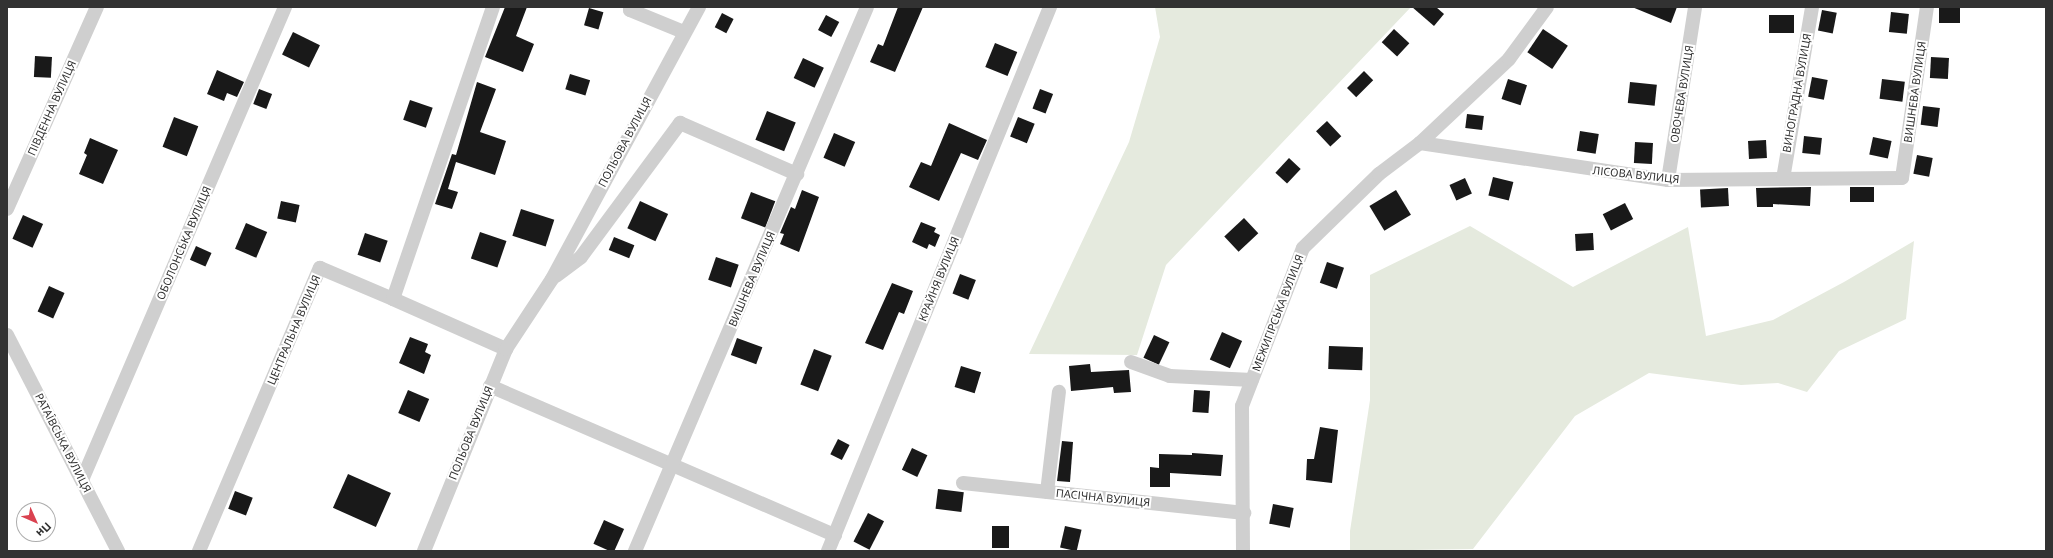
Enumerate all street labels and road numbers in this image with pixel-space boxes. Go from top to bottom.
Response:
street label: ВИНОГРАДНА ВУЛИЦЯ [1780,32,1814,154]
street label: ВИШНЕВА ВУЛИЦЯ [1901,40,1929,144]
street label: ОВОЧЕВА ВУЛИЦЯ [1668,44,1696,144]
street label: ПІВДЕННА ВУЛИЦЯ [25,58,79,158]
street label: ПОЛЬОВА ВУЛИЦЯ [596,95,654,189]
street label: ЛІСОВА ВУЛИЦЯ [1592,164,1680,186]
street label: ОБОЛОНСЬКА ВУЛИЦЯ [154,184,214,302]
street label: ВИШНЕВА ВУЛИЦЯ [726,229,778,329]
street label: КРАЙНЯ ВУЛИЦЯ [916,235,962,323]
street label: МЕЖИГІРСЬКА ВУЛИЦЯ [1250,253,1306,373]
street label: ЦЕНТРАЛЬНА ВУЛИЦЯ [265,273,323,387]
street label: ПОЛЬОВА ВУЛИЦЯ [446,384,496,482]
street label: РАТАЇВСЬКА ВУЛИЦЯ [32,391,94,495]
street label: ПАСІЧНА ВУЛИЦЯ [1055,486,1151,510]

